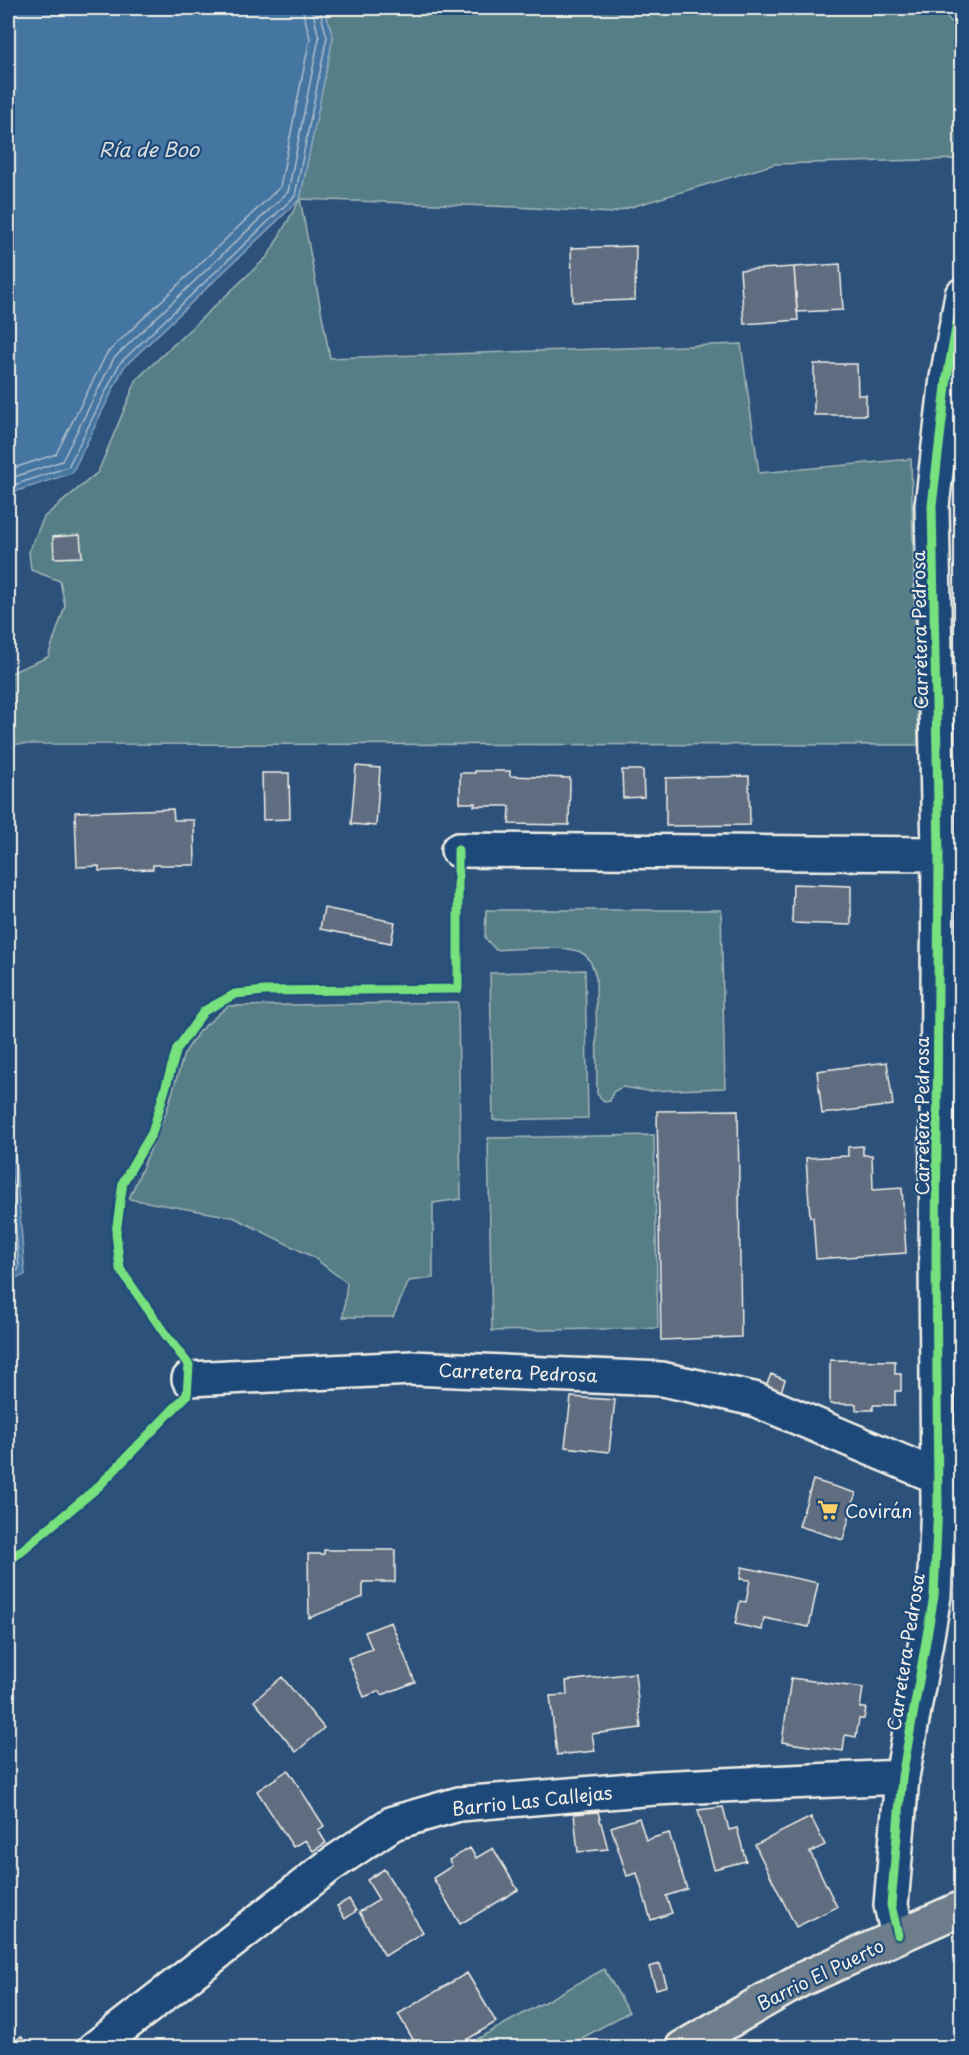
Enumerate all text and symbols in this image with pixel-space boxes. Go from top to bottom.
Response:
water label: Ría de Boo [99,134,201,164]
street label: Carretera Pedrosa [904,549,934,710]
street label: Carretera Pedrosa [908,1036,935,1196]
street label: Carretera Pedrosa [438,1356,599,1388]
place label: Covirán [845,1497,912,1524]
supermarket icon: Covirán [816,1498,840,1522]
street label: Carretera Pedrosa [879,1571,931,1733]
street label: Barrio Las Callejas [451,1778,613,1822]
street label: Barrio El Puerto [752,1932,888,2016]

